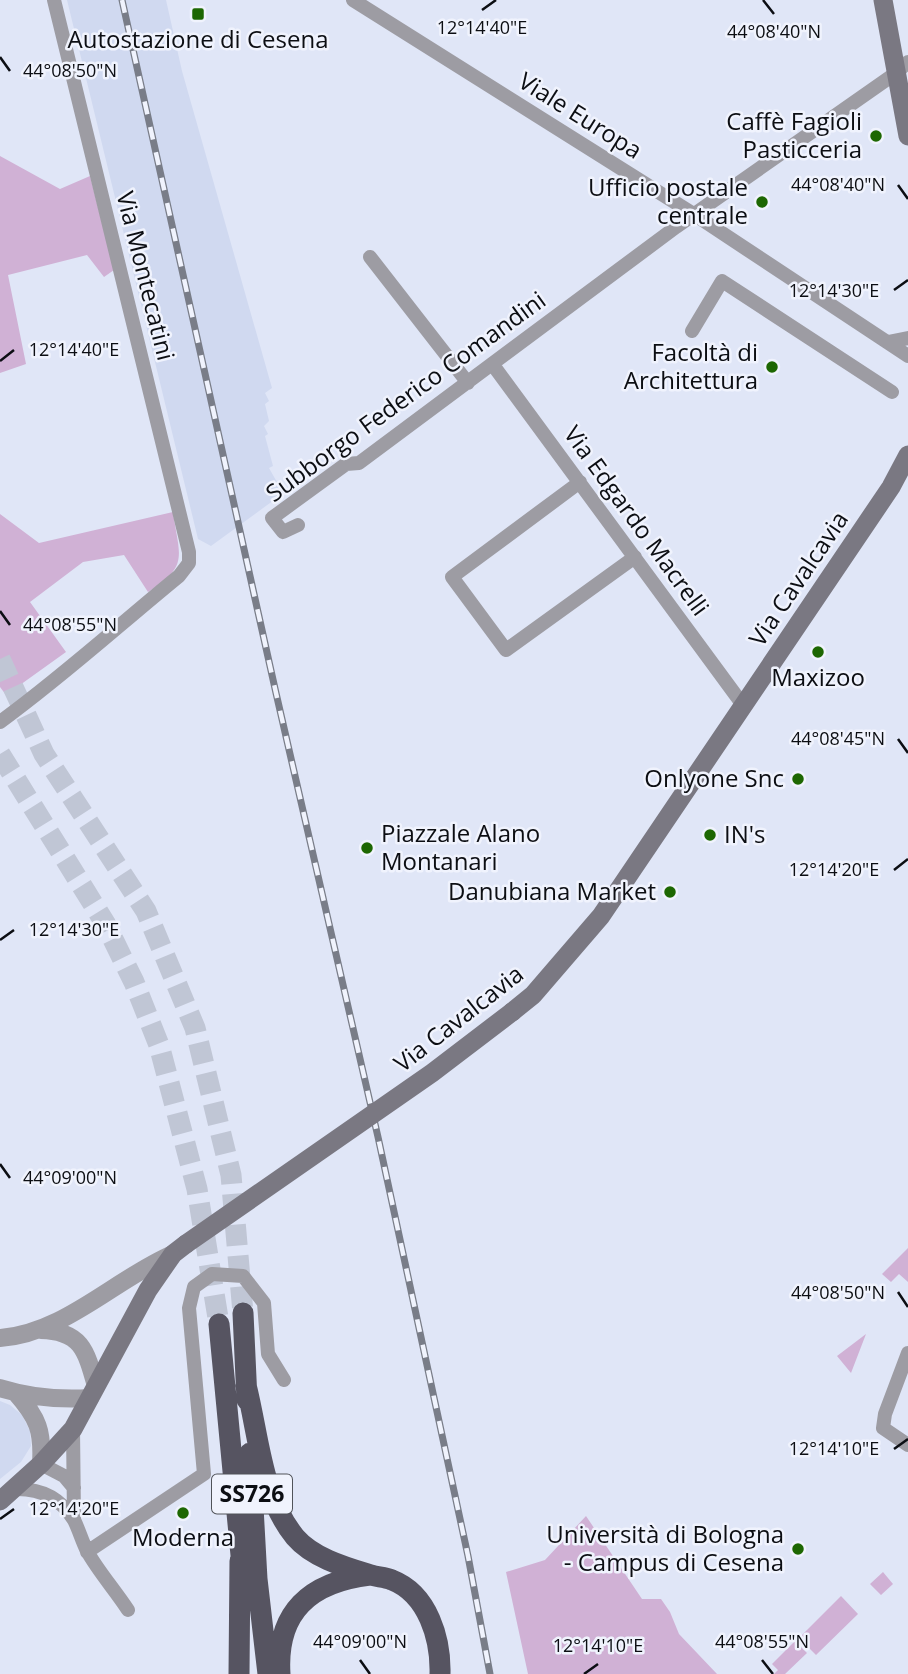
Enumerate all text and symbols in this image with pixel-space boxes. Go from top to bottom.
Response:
marker: Autostazione di Cesena [190,6,206,22]
text: 12°14'40"E [437,15,527,39]
text: 44°08'40"N [727,19,821,43]
place label: Autostazione di Cesena [68,22,328,55]
text: 44°08'50"N [23,58,117,82]
street label: Viale Europa [513,64,649,166]
place label: Caffè Fagioli Pasticceria [726,104,862,165]
marker: Caffè Fagioli Pasticceria [868,128,884,144]
place label: Ufficio postale centrale [588,170,748,231]
text: 44°08'40"N [791,172,885,196]
street label: Via Montecatini [110,188,183,364]
marker: Ufficio postale centrale [754,194,770,210]
text: 12°14'30"E [789,278,879,302]
street label: Subborgo Federico Comandini [258,283,552,509]
place label: Facoltà di Architettura [624,335,758,396]
text: 12°14'40"E [29,337,119,361]
marker: Facoltà di Architettura [764,359,780,375]
street label: Via Edgardo Macrelli [557,418,717,622]
street label: Via Cavalcavia [740,504,855,652]
text: 44°08'55"N [23,612,117,636]
marker: Maxizoo [810,644,826,660]
place label: Maxizoo [771,660,865,693]
text: 44°08'45"N [791,726,885,750]
place label: Onlyone Snc [644,761,784,794]
marker: Onlyone Snc [790,771,806,787]
place label: Piazzale Alano Montanari [381,816,540,877]
place label: IN's [724,817,765,850]
marker: IN's [702,827,718,843]
marker: Piazzale Alano Montanari [359,840,375,856]
text: 12°14'20"E [789,857,879,881]
place label: Danubiana Market [448,874,656,907]
marker: Danubiana Market [662,884,678,900]
text: 12°14'30"E [29,917,119,941]
street label: Via Cavalcavia [386,957,530,1079]
text: 44°09'00"N [23,1165,117,1189]
text: 44°08'50"N [791,1280,885,1304]
text: 12°14'10"E [789,1436,879,1460]
road number: SS726 [212,1474,292,1513]
text: 12°14'20"E [29,1496,119,1520]
marker: Moderna [175,1505,191,1521]
place label: Università di Bologna - Campus di Cesena [546,1517,784,1578]
place label: Moderna [132,1520,234,1553]
marker: Università di Bologna - Campus di Cesena [790,1541,806,1557]
text: 44°09'00"N [313,1629,407,1653]
text: 44°08'55"N [715,1629,809,1653]
text: 12°14'10"E [553,1633,643,1657]

